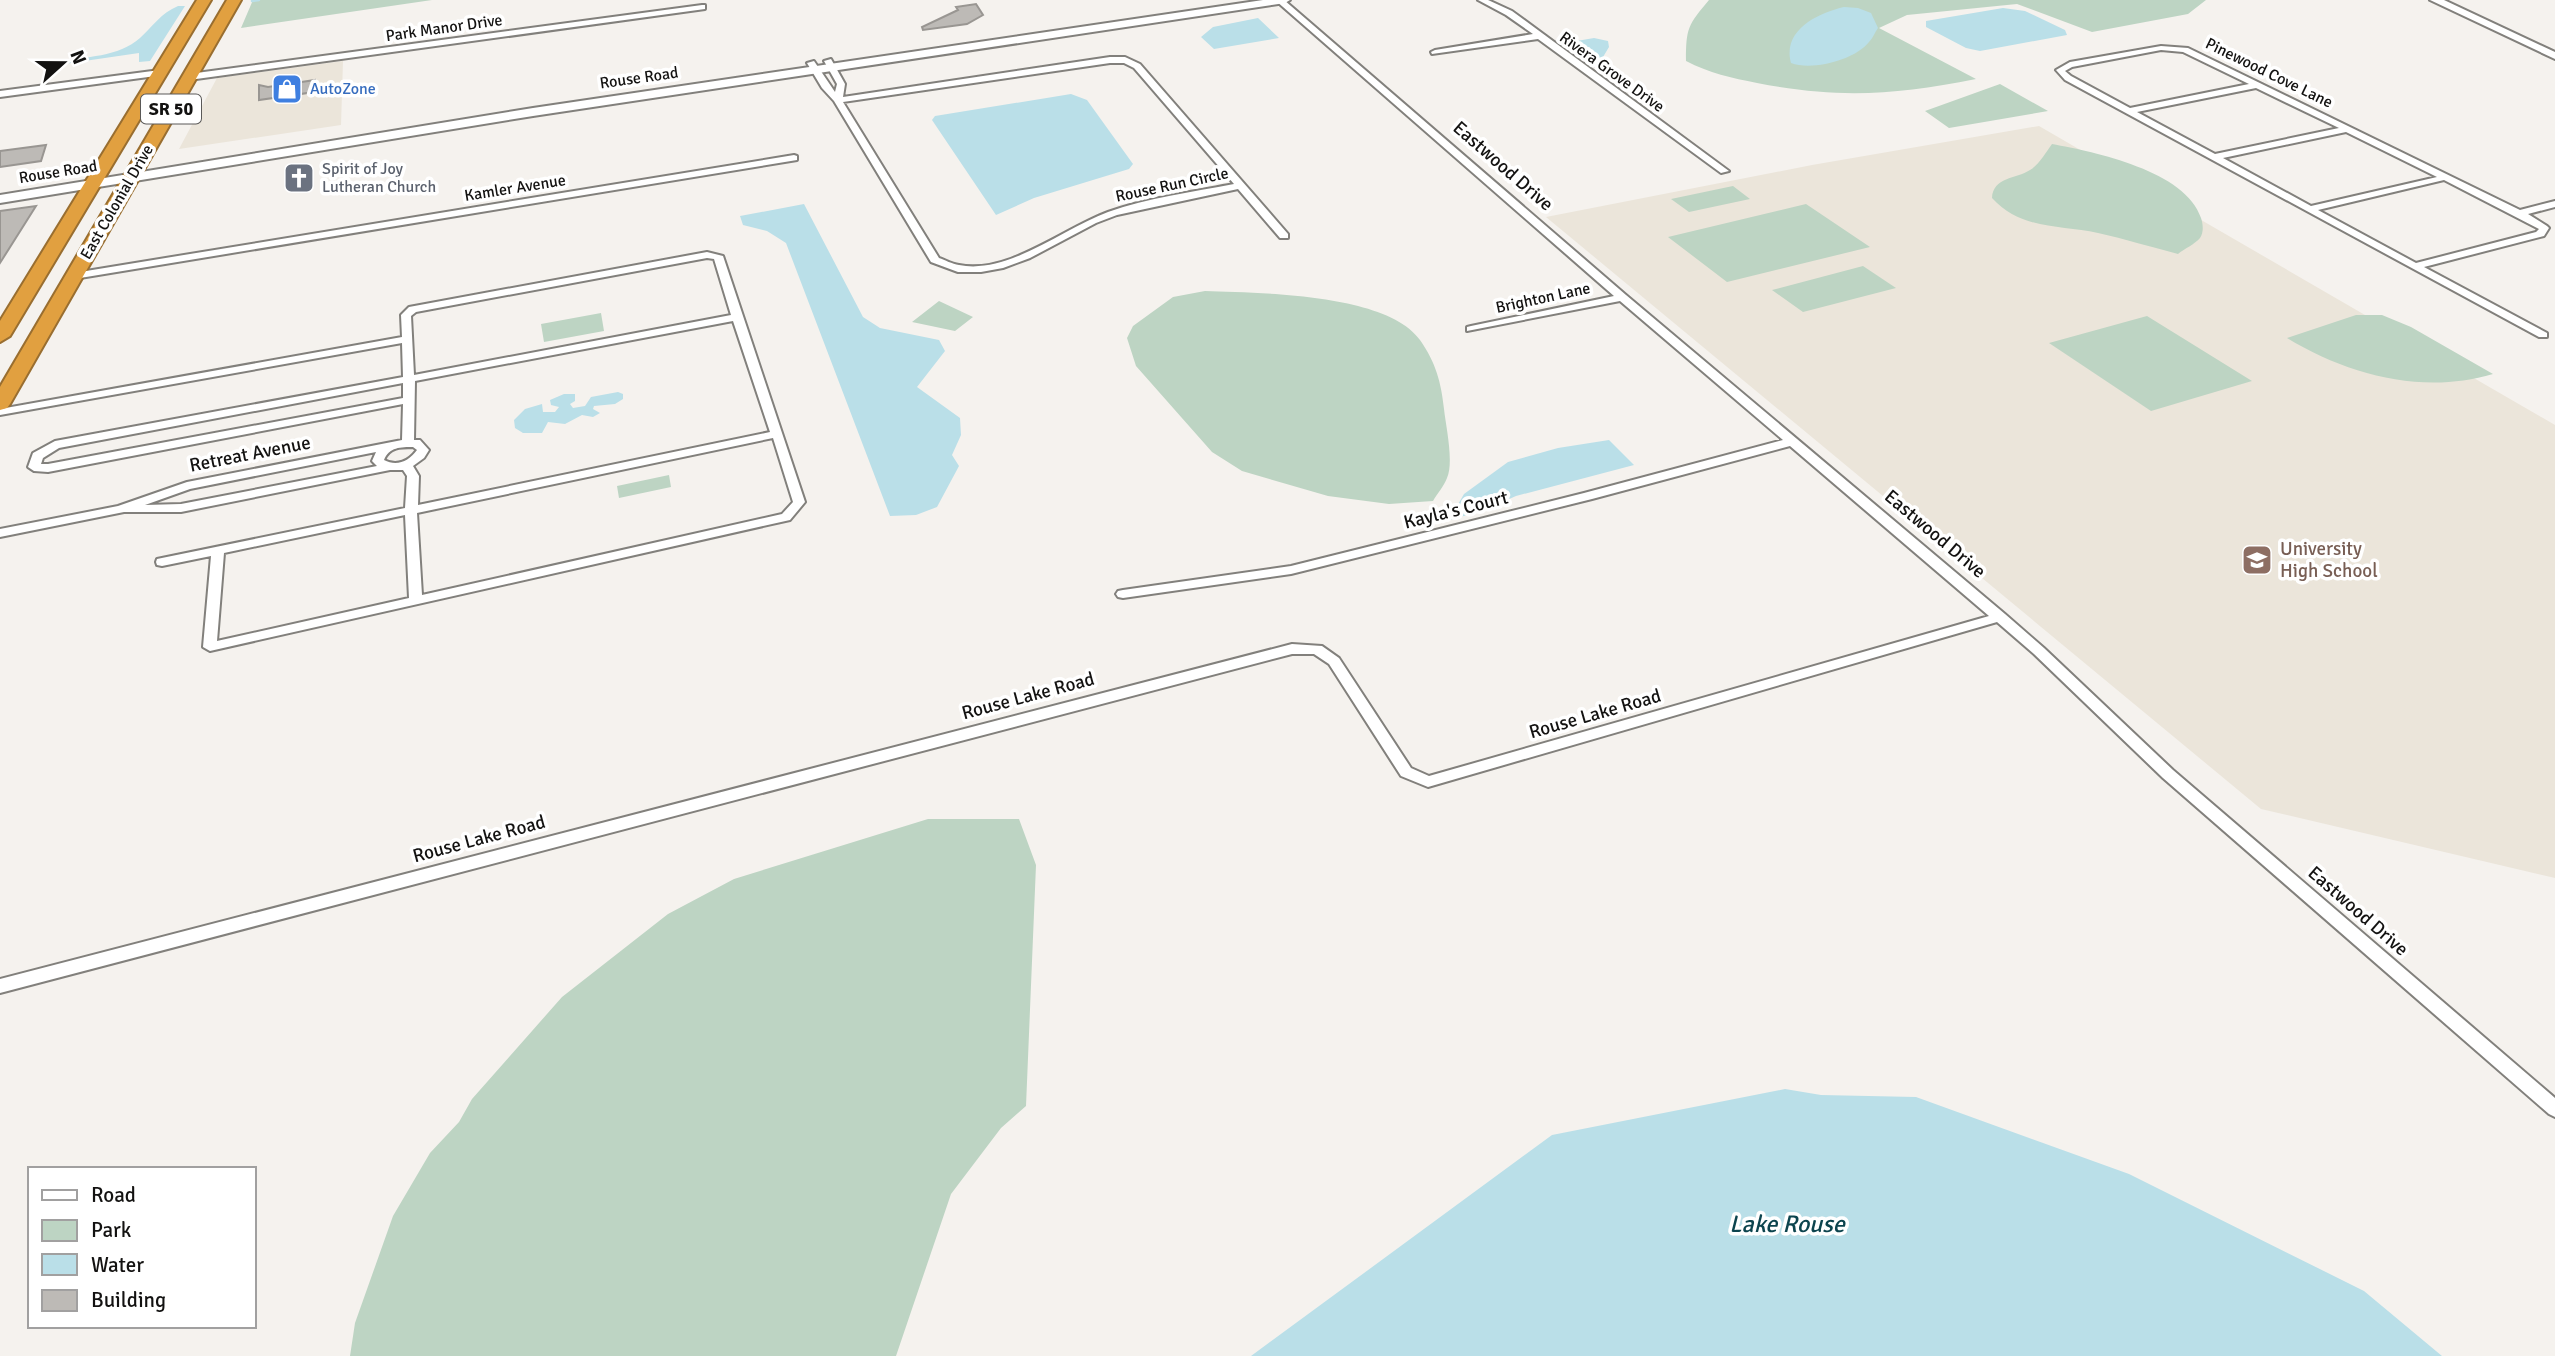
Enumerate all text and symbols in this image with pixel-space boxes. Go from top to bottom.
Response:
street label: Park Manor Drive [384,10,504,46]
street label: Rivera Grove Drive [1556,27,1668,117]
north arrow [28,28,98,98]
street label: Pinewood Cove Lane [2202,33,2336,113]
text: N [64,47,92,68]
street label: Rouse Road [598,63,680,93]
shop icon: AutoZone [270,72,304,106]
place label: AutoZone [310,79,376,99]
road number: SR 50 [141,94,201,124]
street label: Eastwood Drive [1448,116,1558,216]
street label: East Colonial Drive [76,141,158,263]
street label: Rouse Road [17,156,99,188]
place label: Spirit of Joy Lutheran Church [322,159,436,197]
church icon: Spirit of Joy Lutheran Church [282,161,316,195]
street label: Rouse Run Circle [1114,163,1230,207]
street label: Kamler Avenue [463,170,567,206]
street label: Brighton Lane [1494,278,1592,318]
street label: Retreat Avenue [187,430,313,478]
street label: Kayla's Court [1401,485,1511,535]
street label: Eastwood Drive [1879,485,1991,583]
place label: University High School [2280,537,2378,583]
school or university icon: University High School [2240,543,2274,577]
street label: Rouse Lake Road [959,667,1097,725]
street label: Rouse Lake Road [1526,684,1664,744]
street label: Rouse Lake Road [410,810,548,868]
street label: Eastwood Drive [2303,861,2413,961]
legend [28,1167,256,1328]
text: Road [91,1182,136,1208]
water label: Lake Rouse [1729,1209,1846,1239]
text: Park [91,1217,132,1243]
text: Water [91,1252,144,1278]
text: Building [91,1287,166,1313]

